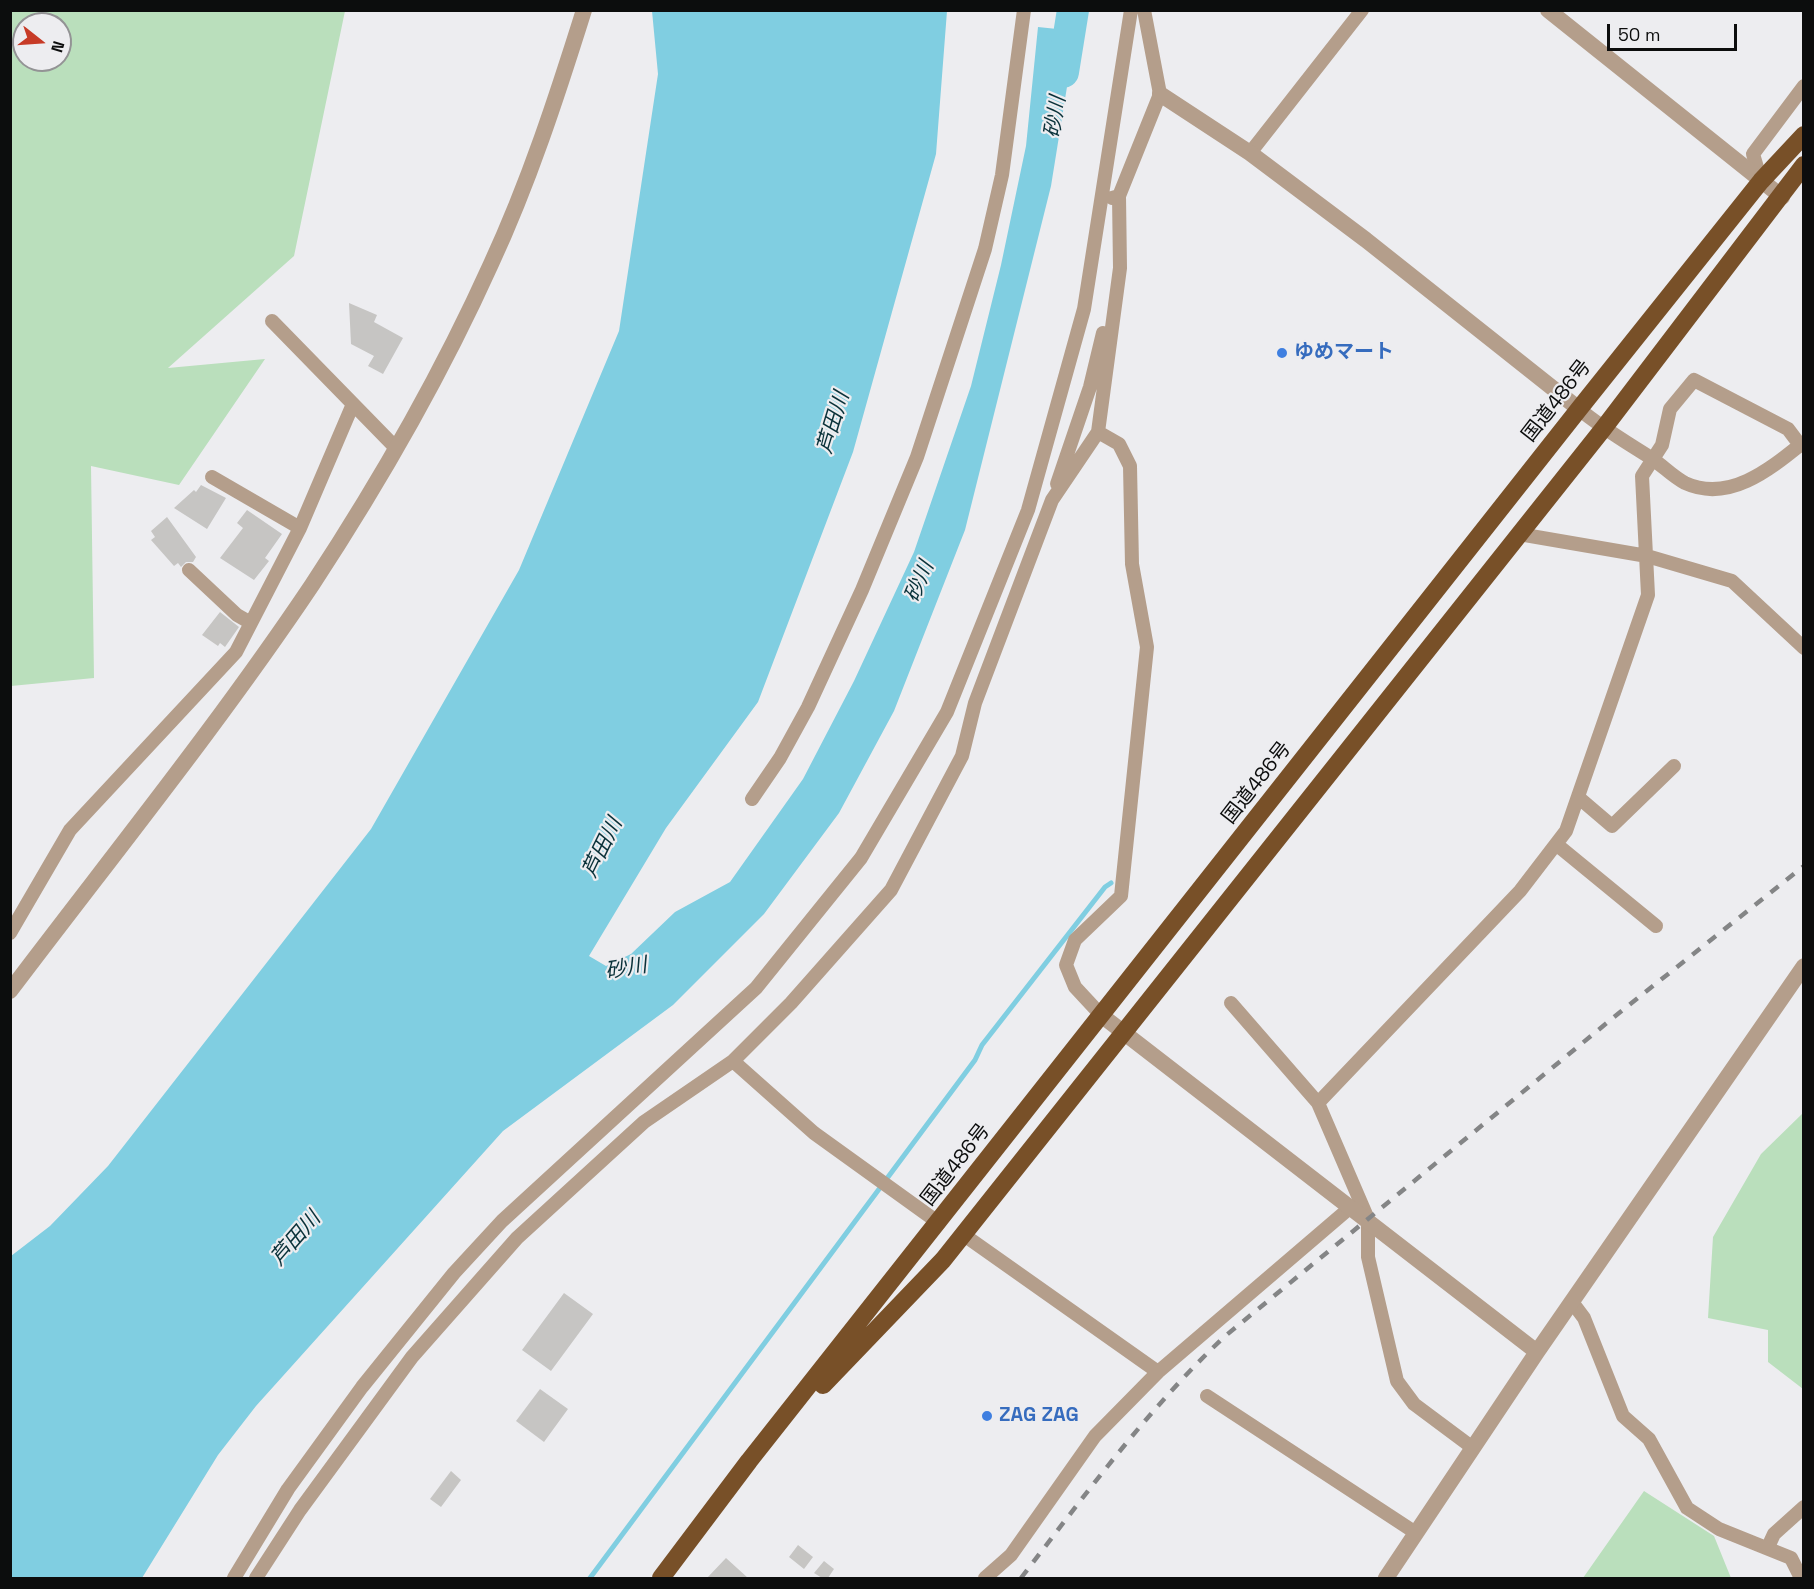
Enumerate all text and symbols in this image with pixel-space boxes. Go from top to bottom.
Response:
north arrow [12,12,72,72]
scale bar [1610,12,1740,50]
text: 50 m [1618,23,1660,46]
text: N [46,39,69,55]
water label: 砂川 [1040,94,1072,140]
place label: ゆめマート [1294,341,1394,365]
marker: ゆめマート [1275,346,1289,360]
street label: 国道486号 [1518,355,1596,447]
water label: 芦田川 [813,389,855,457]
water label: 砂川 [900,558,940,606]
street label: 国道486号 [1218,737,1296,829]
water label: 芦田川 [578,814,628,882]
water label: 砂川 [603,953,649,985]
street label: 国道486号 [917,1119,995,1211]
water label: 芦田川 [266,1207,326,1271]
place label: ZAG ZAG [999,1404,1079,1428]
marker: ZAG ZAG [980,1409,994,1423]

